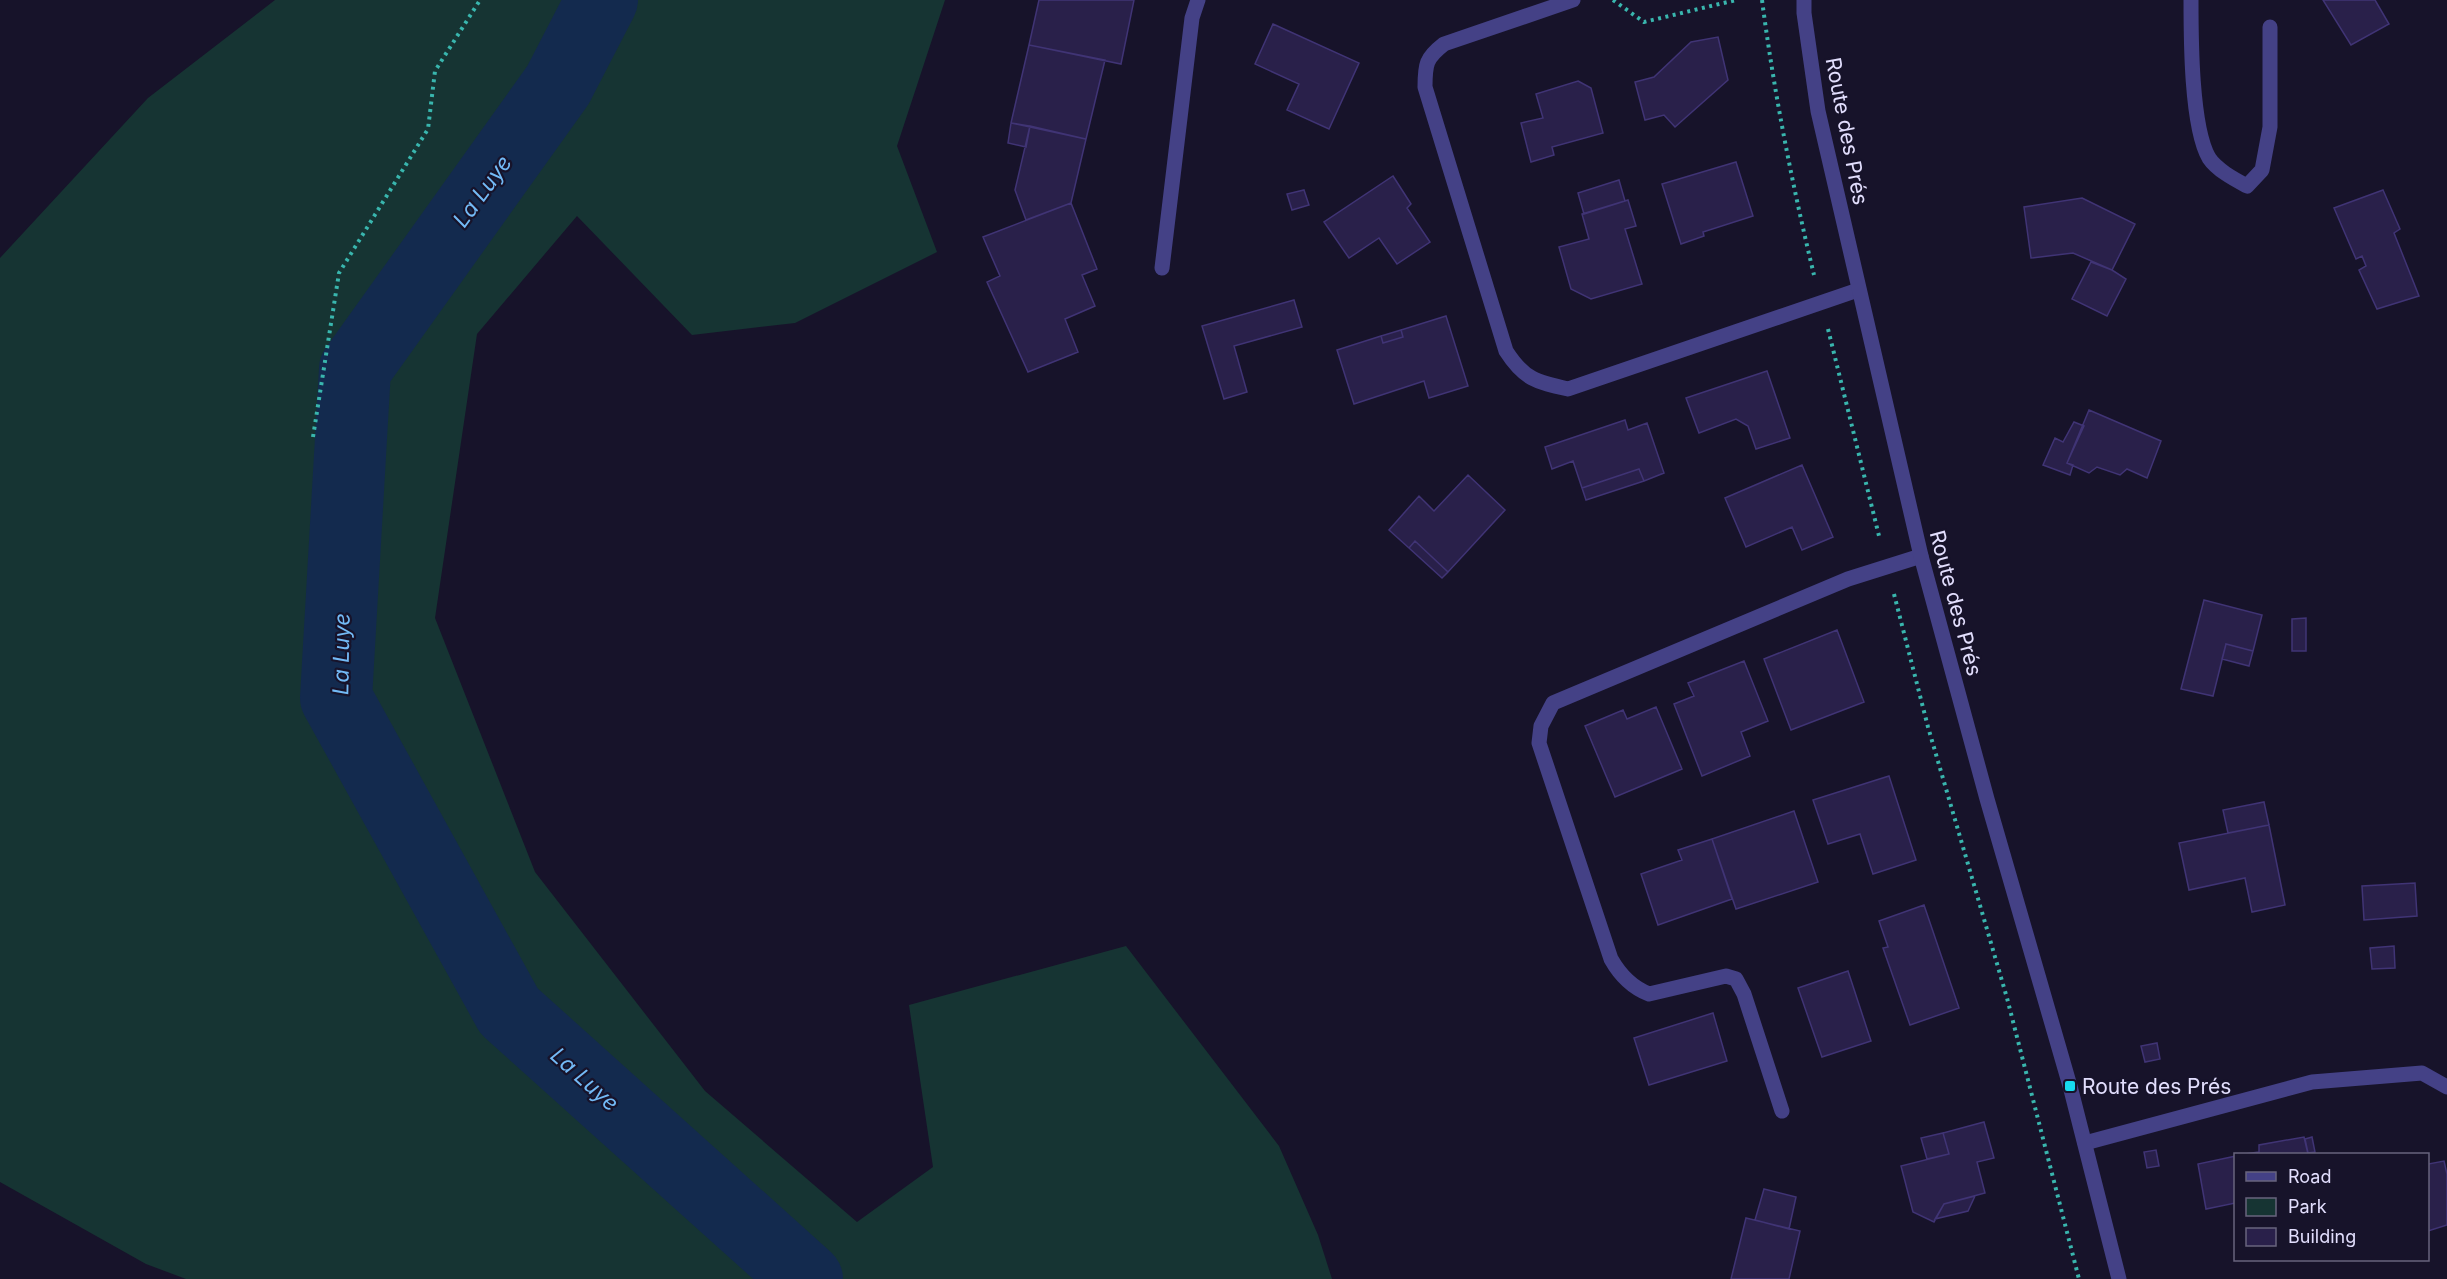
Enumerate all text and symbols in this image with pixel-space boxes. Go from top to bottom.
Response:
street label: Route des Prés [1820,55,1874,207]
water label: La Luye [447,150,517,232]
street label: Route des Prés [1925,528,1987,678]
water label: La Luye [327,613,355,695]
water label: La Luye [546,1042,624,1116]
place label: Route des Prés [2082,1074,2231,1099]
marker: Route des Prés [2063,1079,2077,1093]
legend [2234,1153,2429,1261]
text: Road [2288,1166,2331,1187]
text: Park [2288,1196,2327,1217]
text: Building [2288,1226,2356,1247]

